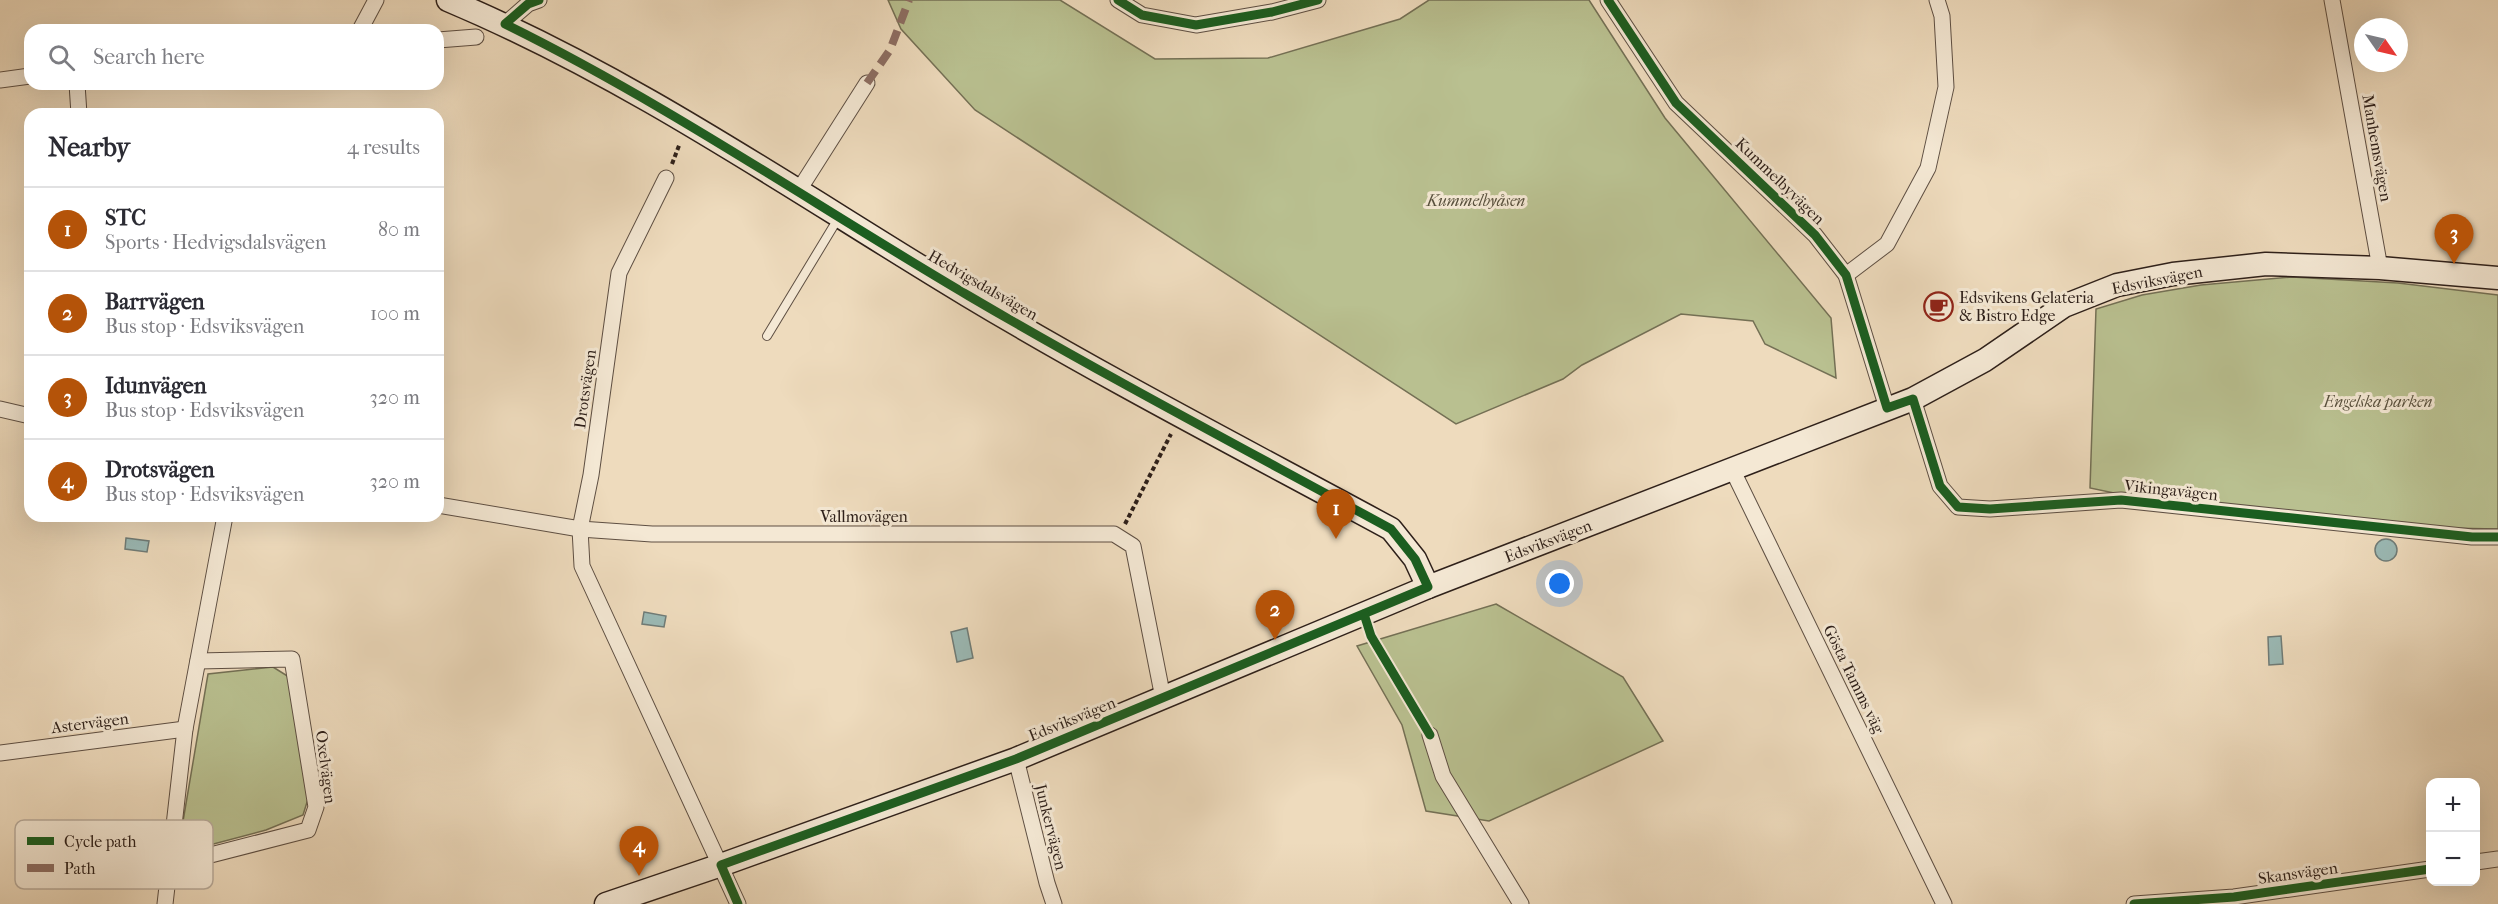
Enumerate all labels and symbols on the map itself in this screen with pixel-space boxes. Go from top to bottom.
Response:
north arrow [2354,18,2408,72]
street label: Manhemsvägen [2358,93,2396,204]
street label: Kummelbyvägen [1731,134,1829,229]
park label: Kummelbyåsen [1426,191,1525,210]
pin: 3 [2434,214,2474,264]
street label: Hedvigsdalsvägen [925,246,1042,324]
street label: Edsviksvägen [2110,262,2205,298]
place label: Edsvikens Gelateria & Bistro Edge [1959,288,2095,325]
cafe icon: Edsvikens Gelateria & Bistro Edge [1922,290,1954,322]
street label: Drotsvägen [570,348,600,430]
park label: Engelska parken [2323,392,2433,411]
street label: Vikingavägen [2122,476,2219,504]
pin: 1 [1316,490,1356,539]
street label: Vallmovägen [819,507,909,526]
street label: Edsviksvägen [1502,515,1595,566]
your location [1545,569,1574,598]
pin: 2 [1256,590,1294,640]
street label: Gösta Tamms väg [1819,622,1889,737]
street label: Edsviksvägen [1026,693,1119,745]
street label: Astervägen [49,709,130,737]
street label: Oxelvägen [312,729,340,805]
street label: Junkervägen [1031,780,1071,873]
legend [15,820,213,889]
pin: 4 [620,826,658,876]
text: Cycle path [64,832,136,851]
street label: Skansvägen [2257,858,2340,888]
text: Path [64,859,96,878]

